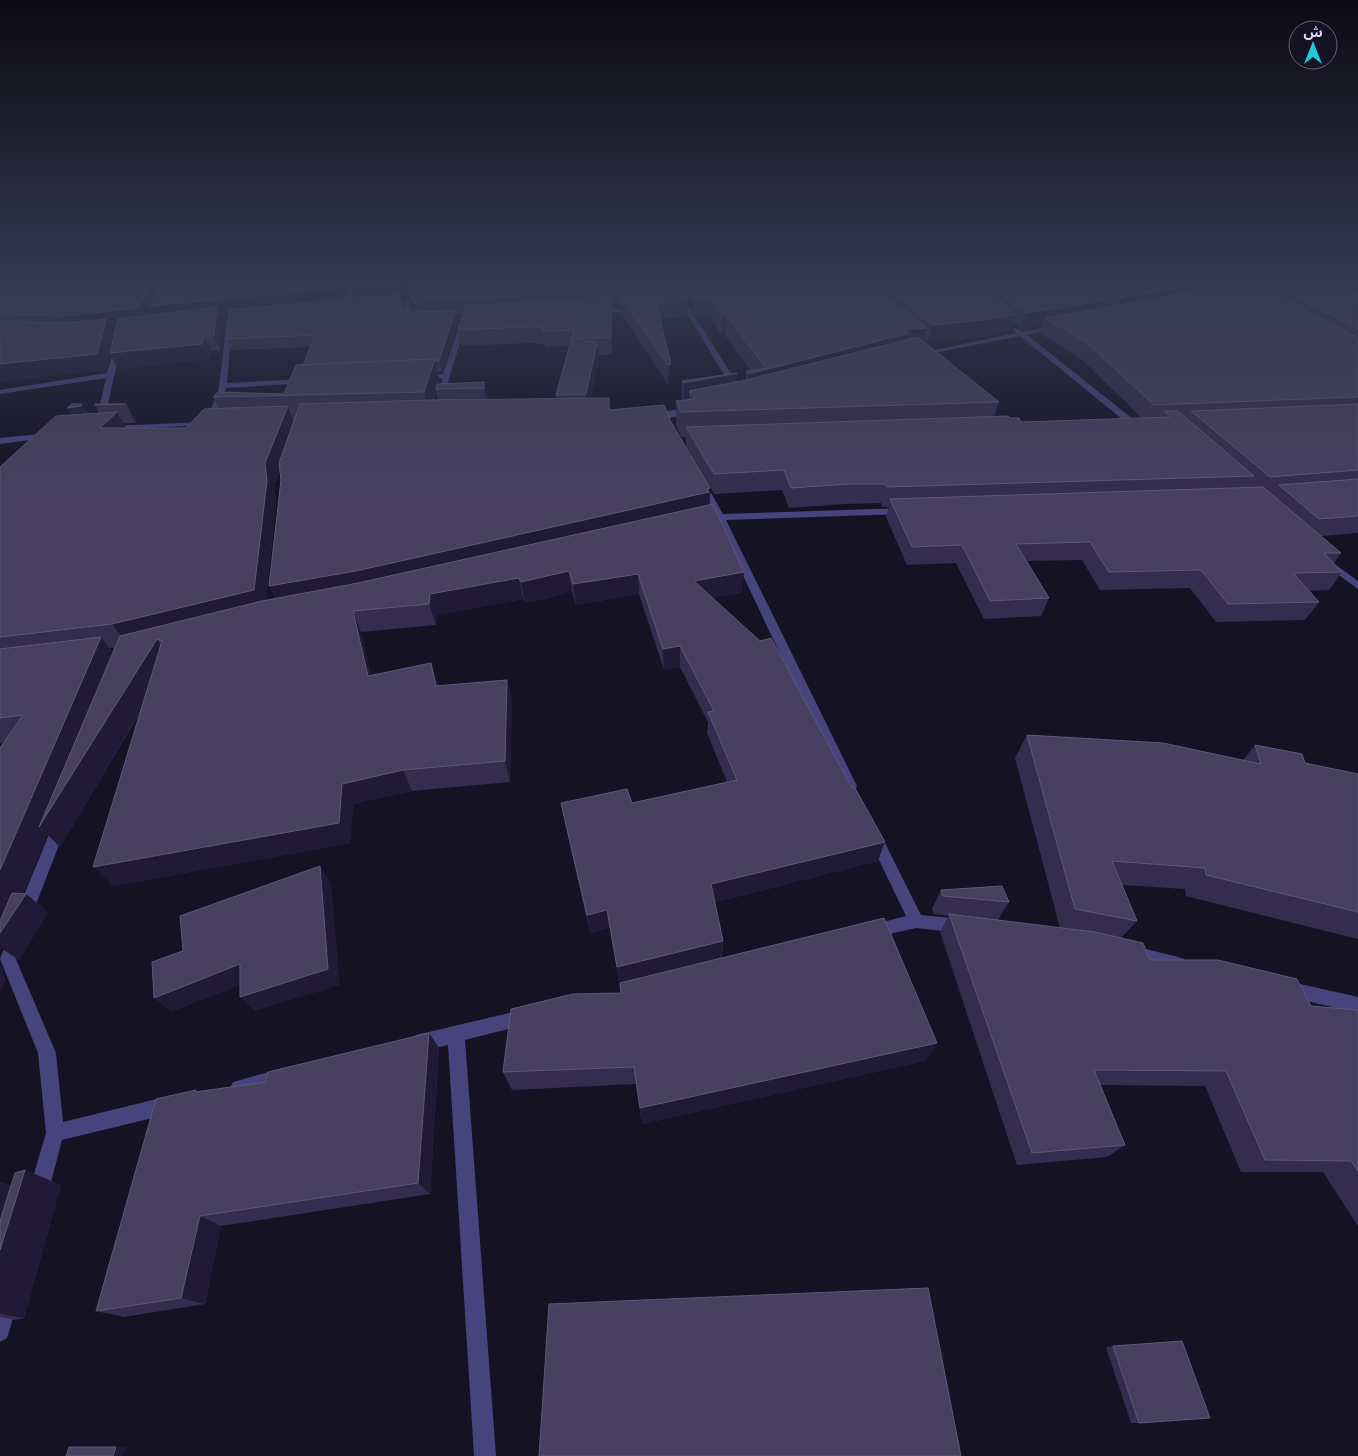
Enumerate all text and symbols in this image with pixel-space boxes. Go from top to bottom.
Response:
north arrow [1288,20,1338,70]
text: ش [1303,23,1323,41]

